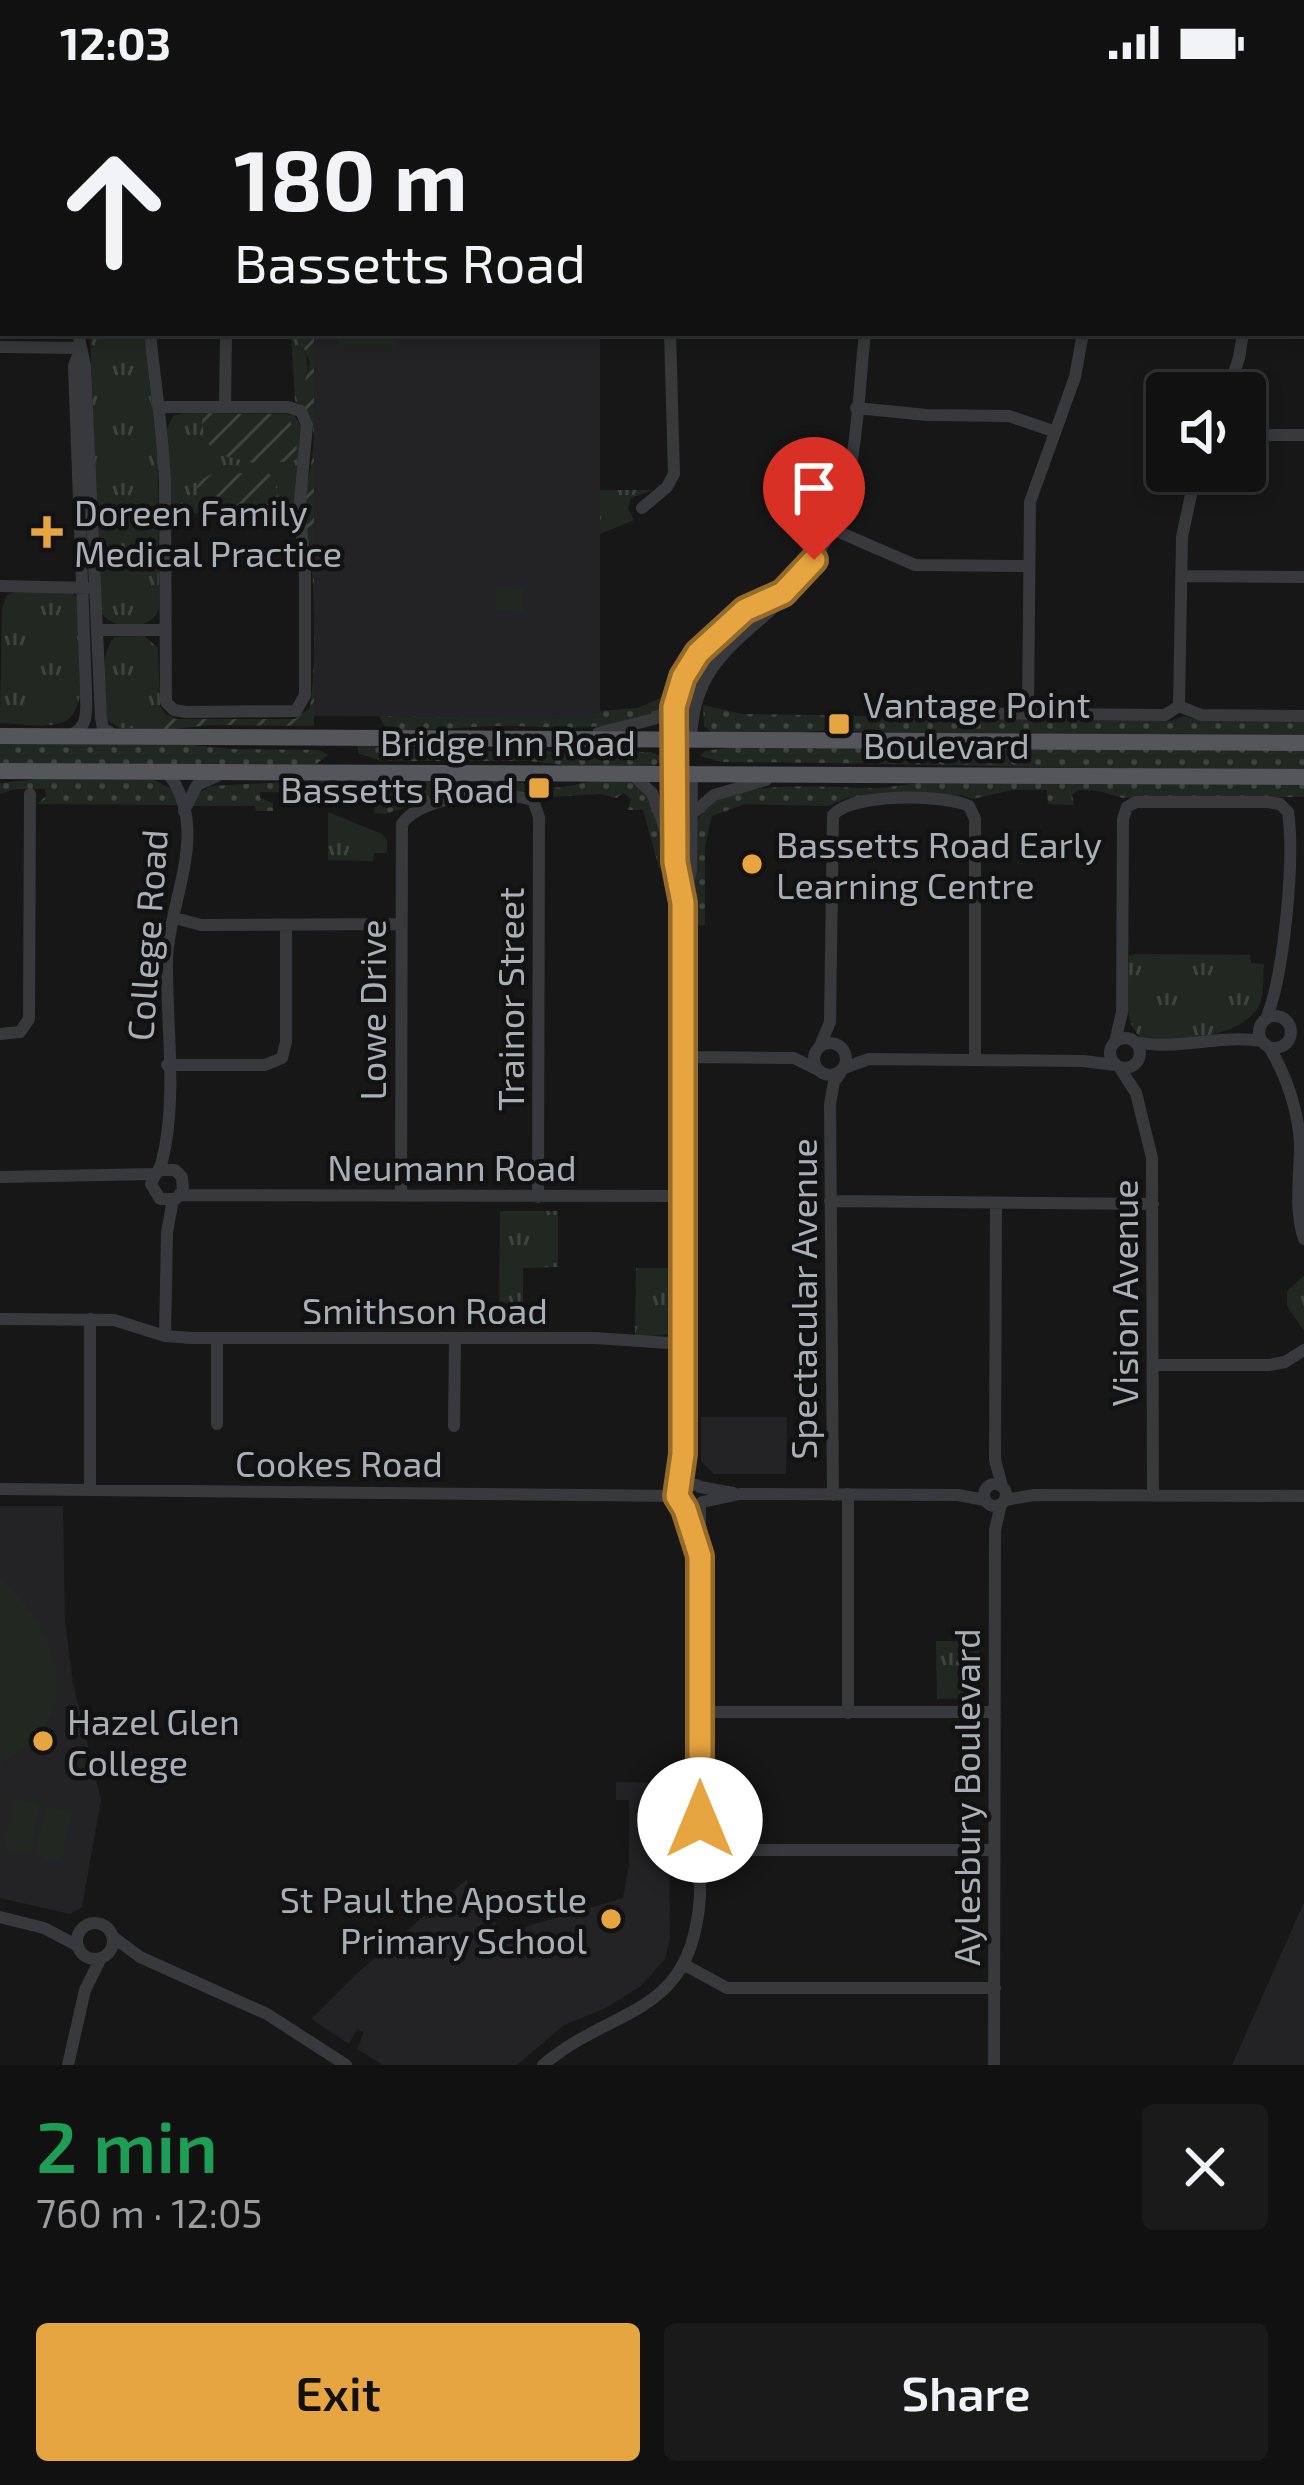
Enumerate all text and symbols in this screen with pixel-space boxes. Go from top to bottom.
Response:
text: 12:03 [60,15,171,69]
text: 180 m [234,127,468,228]
icon: ahead [36,132,192,288]
text: Bassetts Road [234,229,586,294]
map controls [1146,372,1266,492]
button: sound [1146,372,1266,492]
pin [763,437,865,560]
icon: arrive [781,455,847,521]
place label: Doreen Family Medical Practice [74,490,342,574]
marker: Doreen Family Medical Practice [31,516,63,548]
place label: Vantage Point Boulevard [863,682,1090,766]
marker: Vantage Point Boulevard [826,711,852,737]
street label: Bridge Inn Road [380,720,636,763]
place label: Bassetts Road [280,767,515,810]
marker: Bassetts Road [526,775,552,801]
place label: Bassetts Road Early Learning Centre [776,822,1102,906]
street label: College Road [117,828,175,1042]
marker: Bassetts Road Early Learning Centre [739,851,765,877]
street label: Trainor Street [488,887,531,1111]
street label: Lowe Drive [350,919,393,1101]
street label: Spectacular Avenue [781,1138,824,1460]
street label: Neumann Road [327,1145,577,1188]
street label: Vision Avenue [1102,1179,1145,1407]
street label: Smithson Road [302,1288,548,1331]
street label: Cookes Road [235,1441,443,1484]
street label: Aylesbury Boulevard [944,1628,987,1966]
place label: Hazel Glen College [67,1699,240,1783]
marker: Hazel Glen College [30,1728,56,1754]
position arrow [637,1757,763,1883]
place label: St Paul the Apostle Primary School [280,1877,587,1961]
marker: St Paul the Apostle Primary School [598,1906,624,1932]
text: 2 min [36,2101,218,2187]
button: close [1142,2104,1268,2230]
text: 760 m · 12:05 [36,2189,262,2236]
button: Exit [36,2323,640,2461]
button: Share [664,2323,1268,2461]

